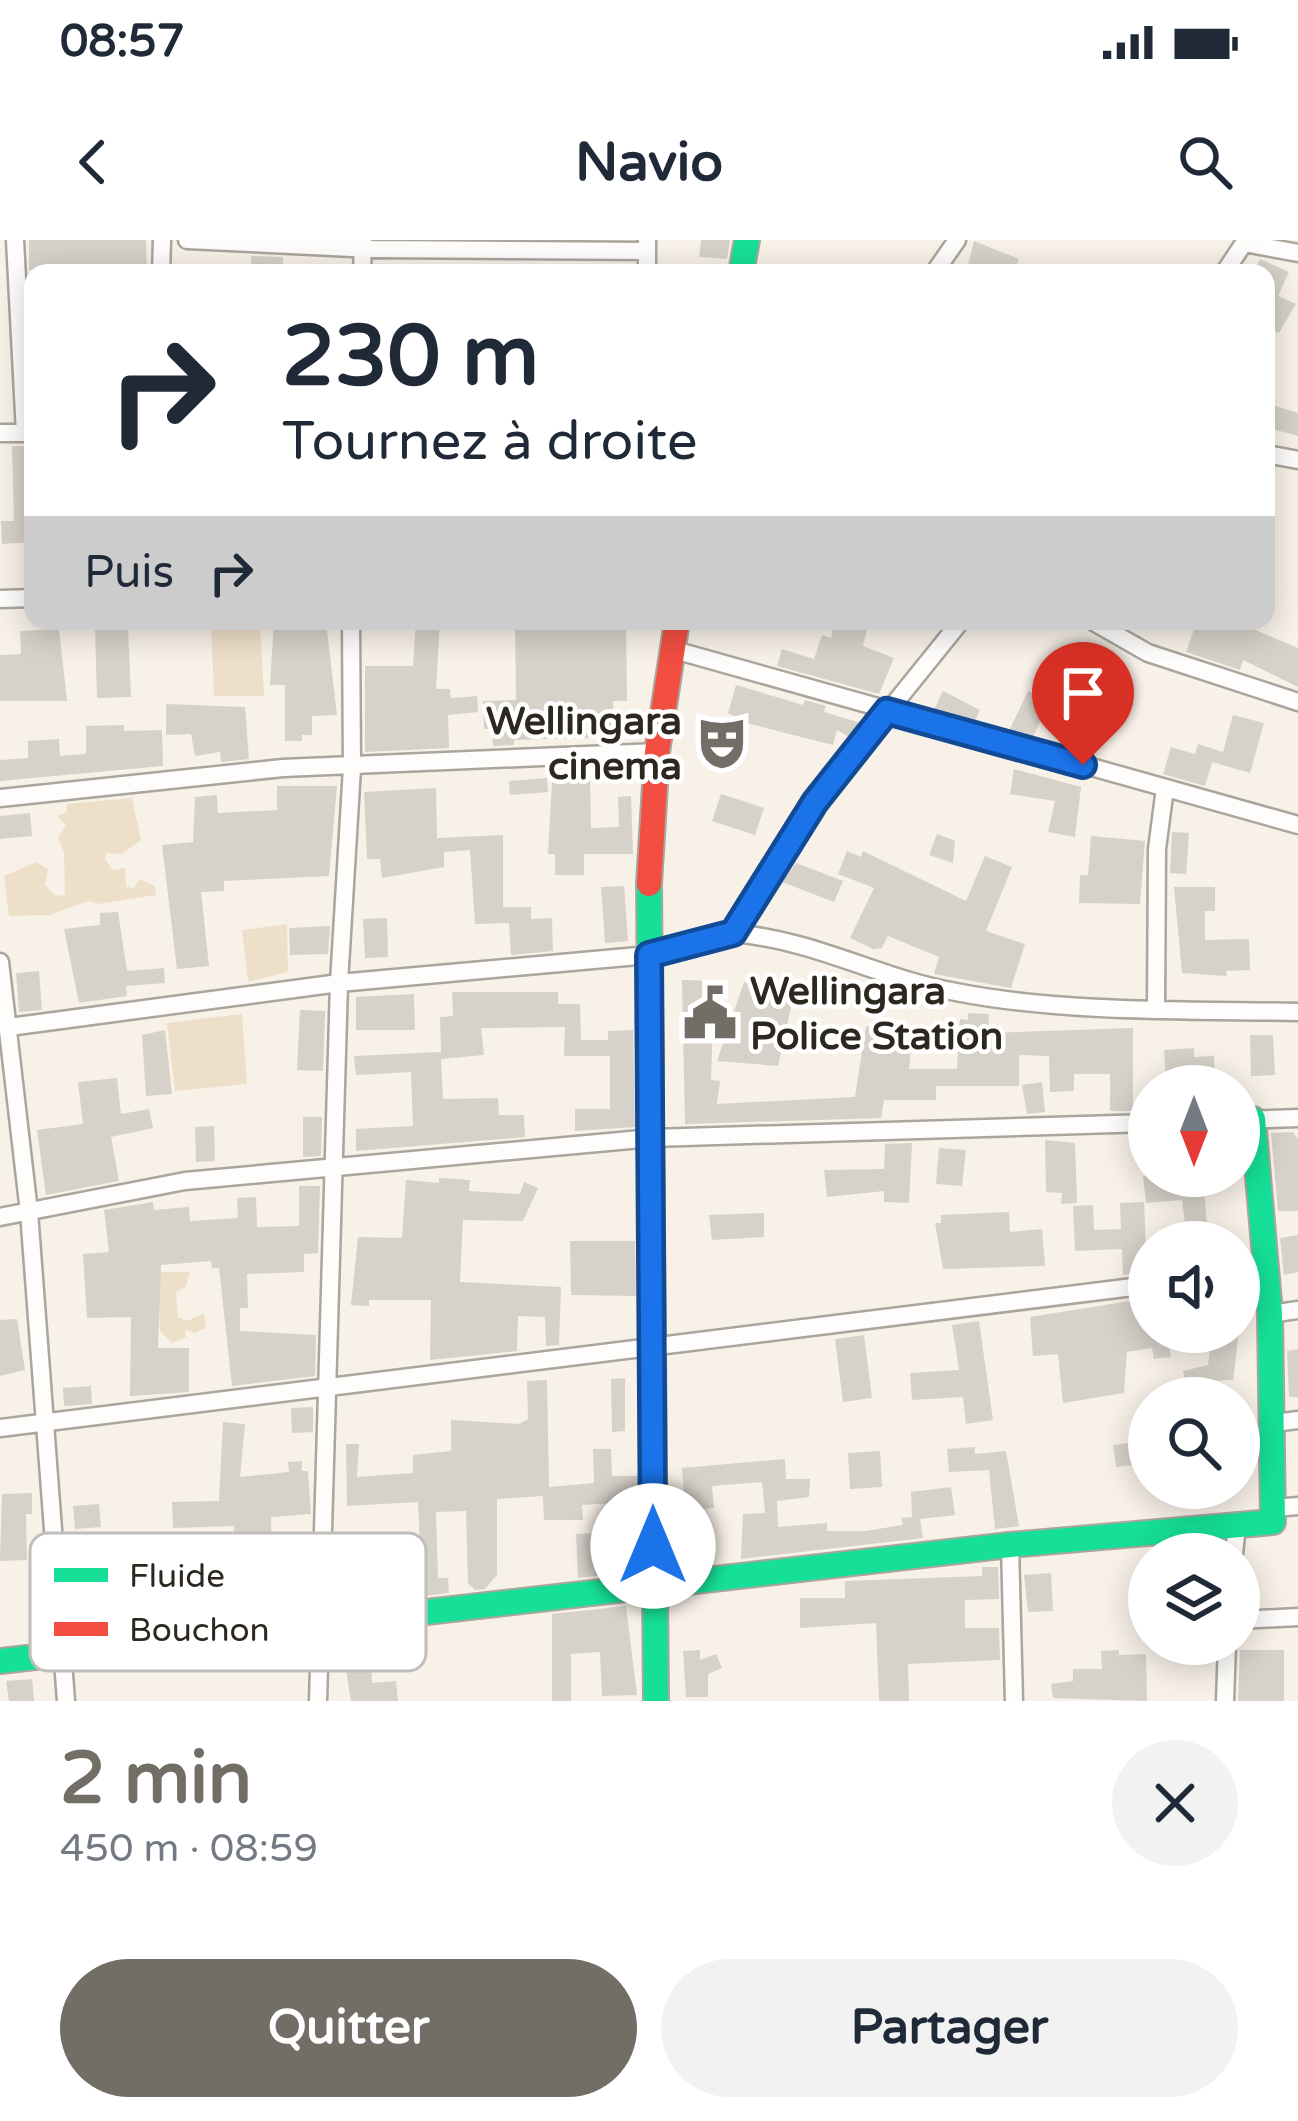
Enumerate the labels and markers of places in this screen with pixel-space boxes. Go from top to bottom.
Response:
pin [1032,642,1134,765]
place label: Wellingara cinema [486,698,682,790]
theatre icon: Wellingara cinema [693,714,751,772]
place label: Wellingara Police Station [750,968,1003,1060]
public building icon: Wellingara Police Station [681,984,739,1042]

